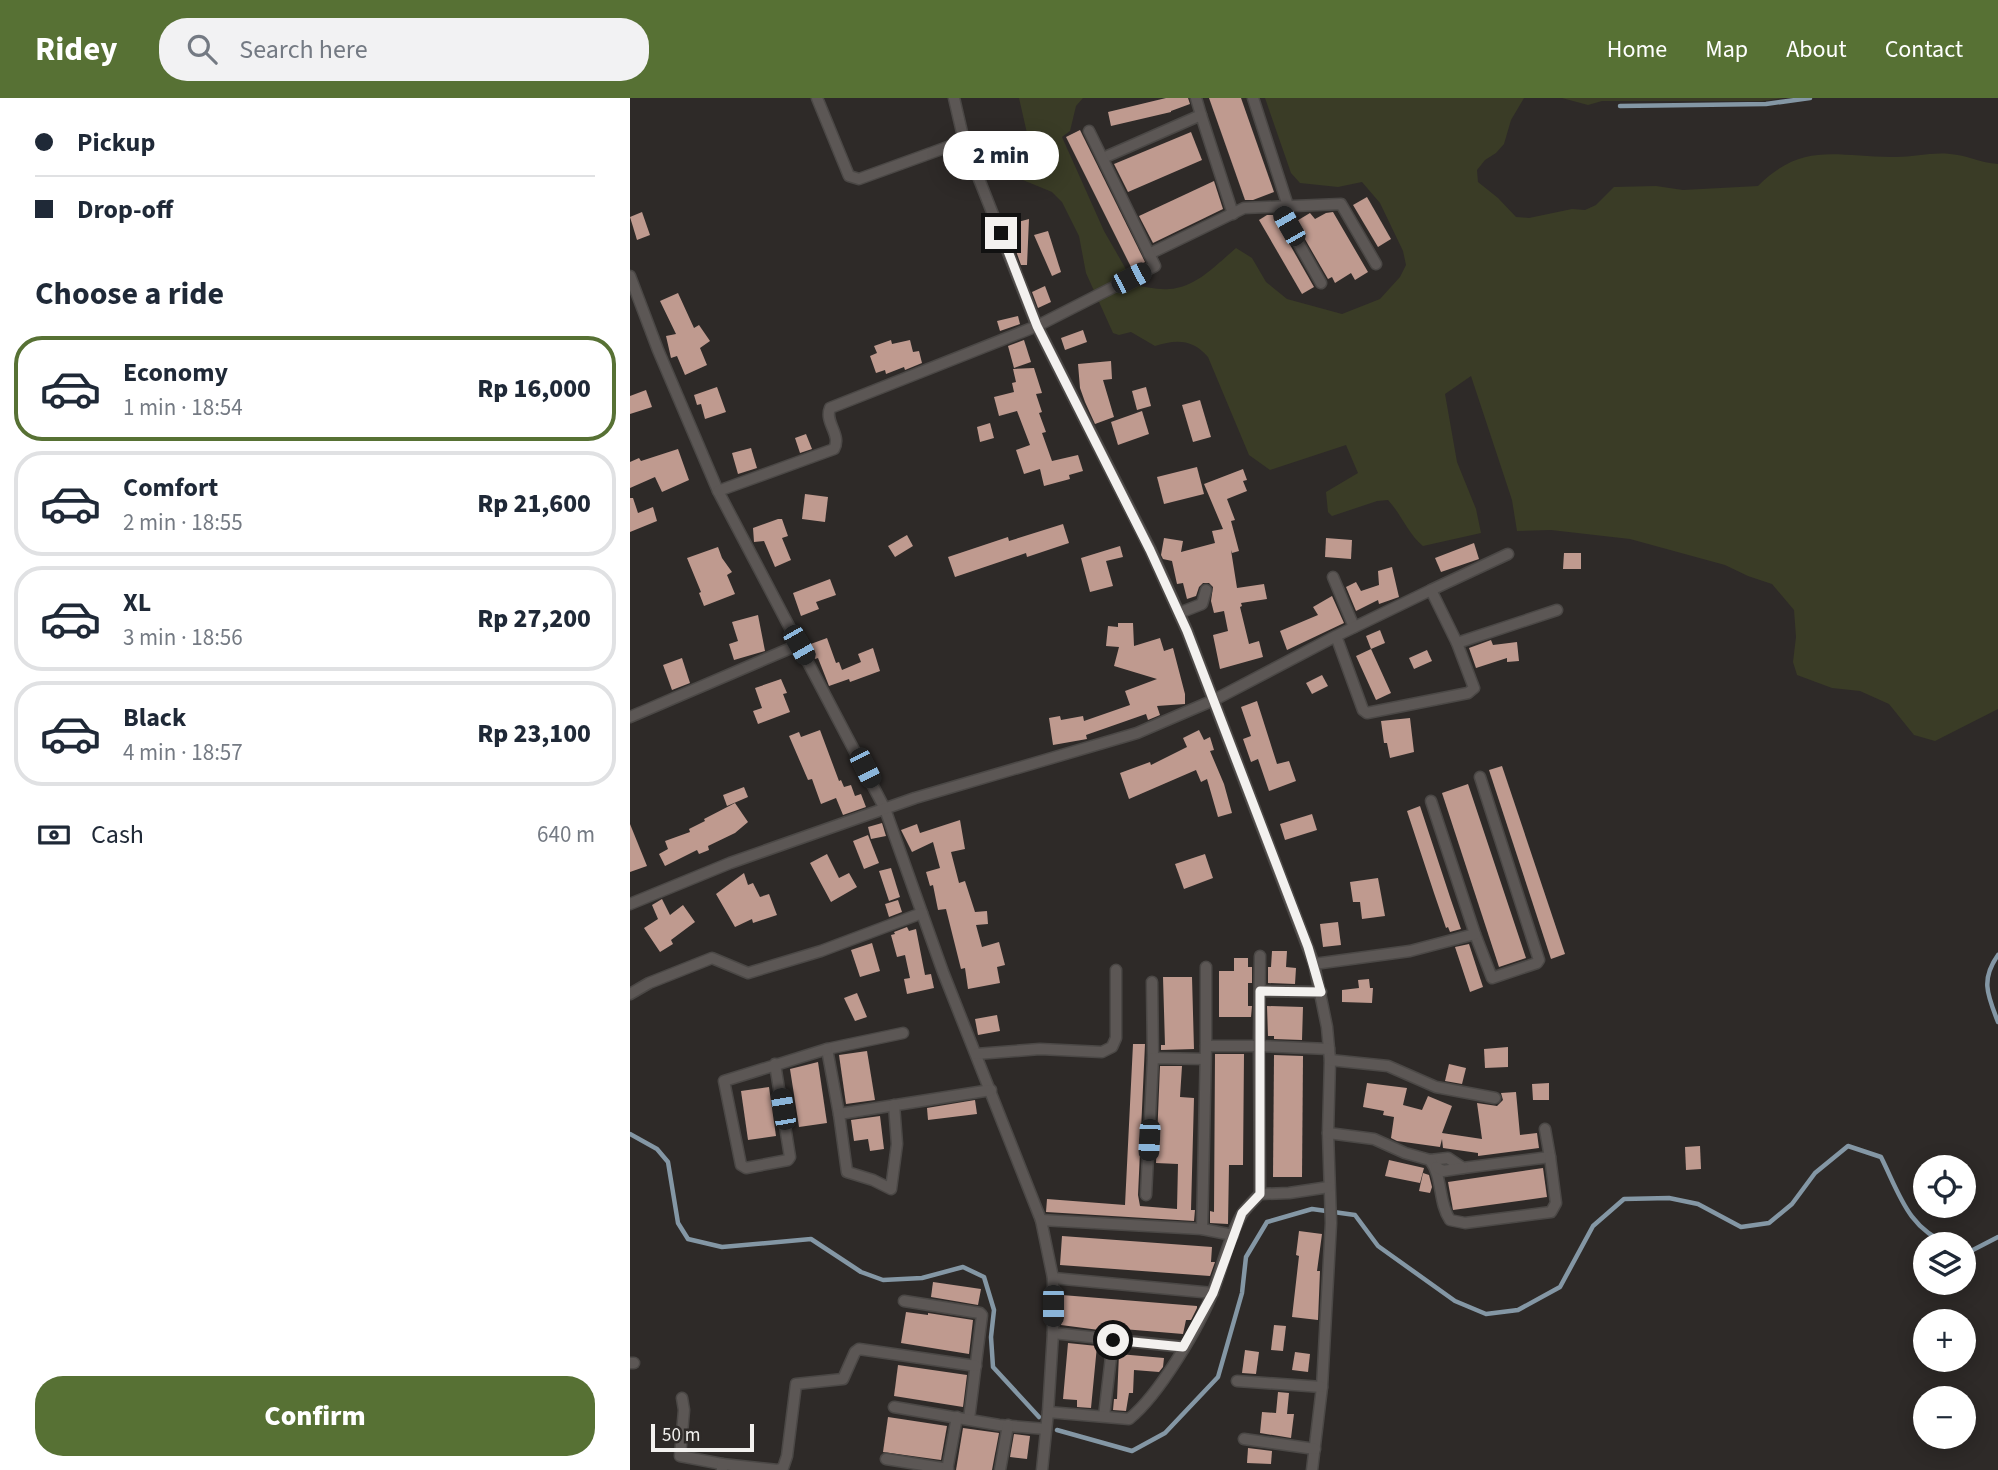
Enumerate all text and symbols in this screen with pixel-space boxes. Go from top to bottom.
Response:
search box [159,18,649,81]
text: Ridey [35,26,117,73]
icon: search [183,30,221,68]
text: Search here [239,31,368,68]
text: Home [1607,32,1667,67]
text: Map [1705,32,1748,67]
text: About [1786,32,1847,67]
text: Contact [1885,32,1963,67]
text: Pickup [77,124,155,161]
callout: 2 min [943,131,1059,180]
text: 2 min [973,139,1029,172]
text: Drop-off [77,191,173,228]
car [1270,203,1309,249]
route end [985,217,1017,249]
car [1108,259,1155,297]
text: Choose a ride [35,271,224,317]
text: Economy [123,354,228,391]
icon: car [39,357,102,420]
text: Rp 16,000 [477,370,591,407]
text: 1 min · 18:54 [123,391,243,424]
text: Comfort [123,469,218,506]
icon: car [39,472,102,535]
text: Rp 21,600 [477,485,591,522]
text: 2 min · 18:55 [123,506,243,539]
text: XL [123,584,151,621]
icon: car [39,587,102,650]
text: Rp 27,200 [477,600,591,637]
text: 3 min · 18:56 [123,621,243,654]
car [780,622,819,668]
text: Black [123,699,186,736]
icon: car [39,702,102,765]
text: Rp 23,100 [477,715,591,752]
text: 4 min · 18:57 [123,736,243,769]
car [847,745,884,791]
icon: cash [35,816,73,854]
text: Cash [91,816,144,853]
text: 640 m [537,818,595,851]
car [770,1086,797,1132]
car [1138,1118,1161,1162]
map controls [1913,1155,1976,1449]
button: locate [1913,1155,1976,1218]
button: layers [1913,1232,1976,1295]
car [1043,1285,1064,1327]
button: + [1913,1309,1976,1372]
route start [1097,1324,1129,1356]
button: Confirm [35,1376,595,1456]
button: − [1913,1386,1976,1449]
scale bar [651,1421,754,1453]
text: 50 m [662,1422,700,1449]

